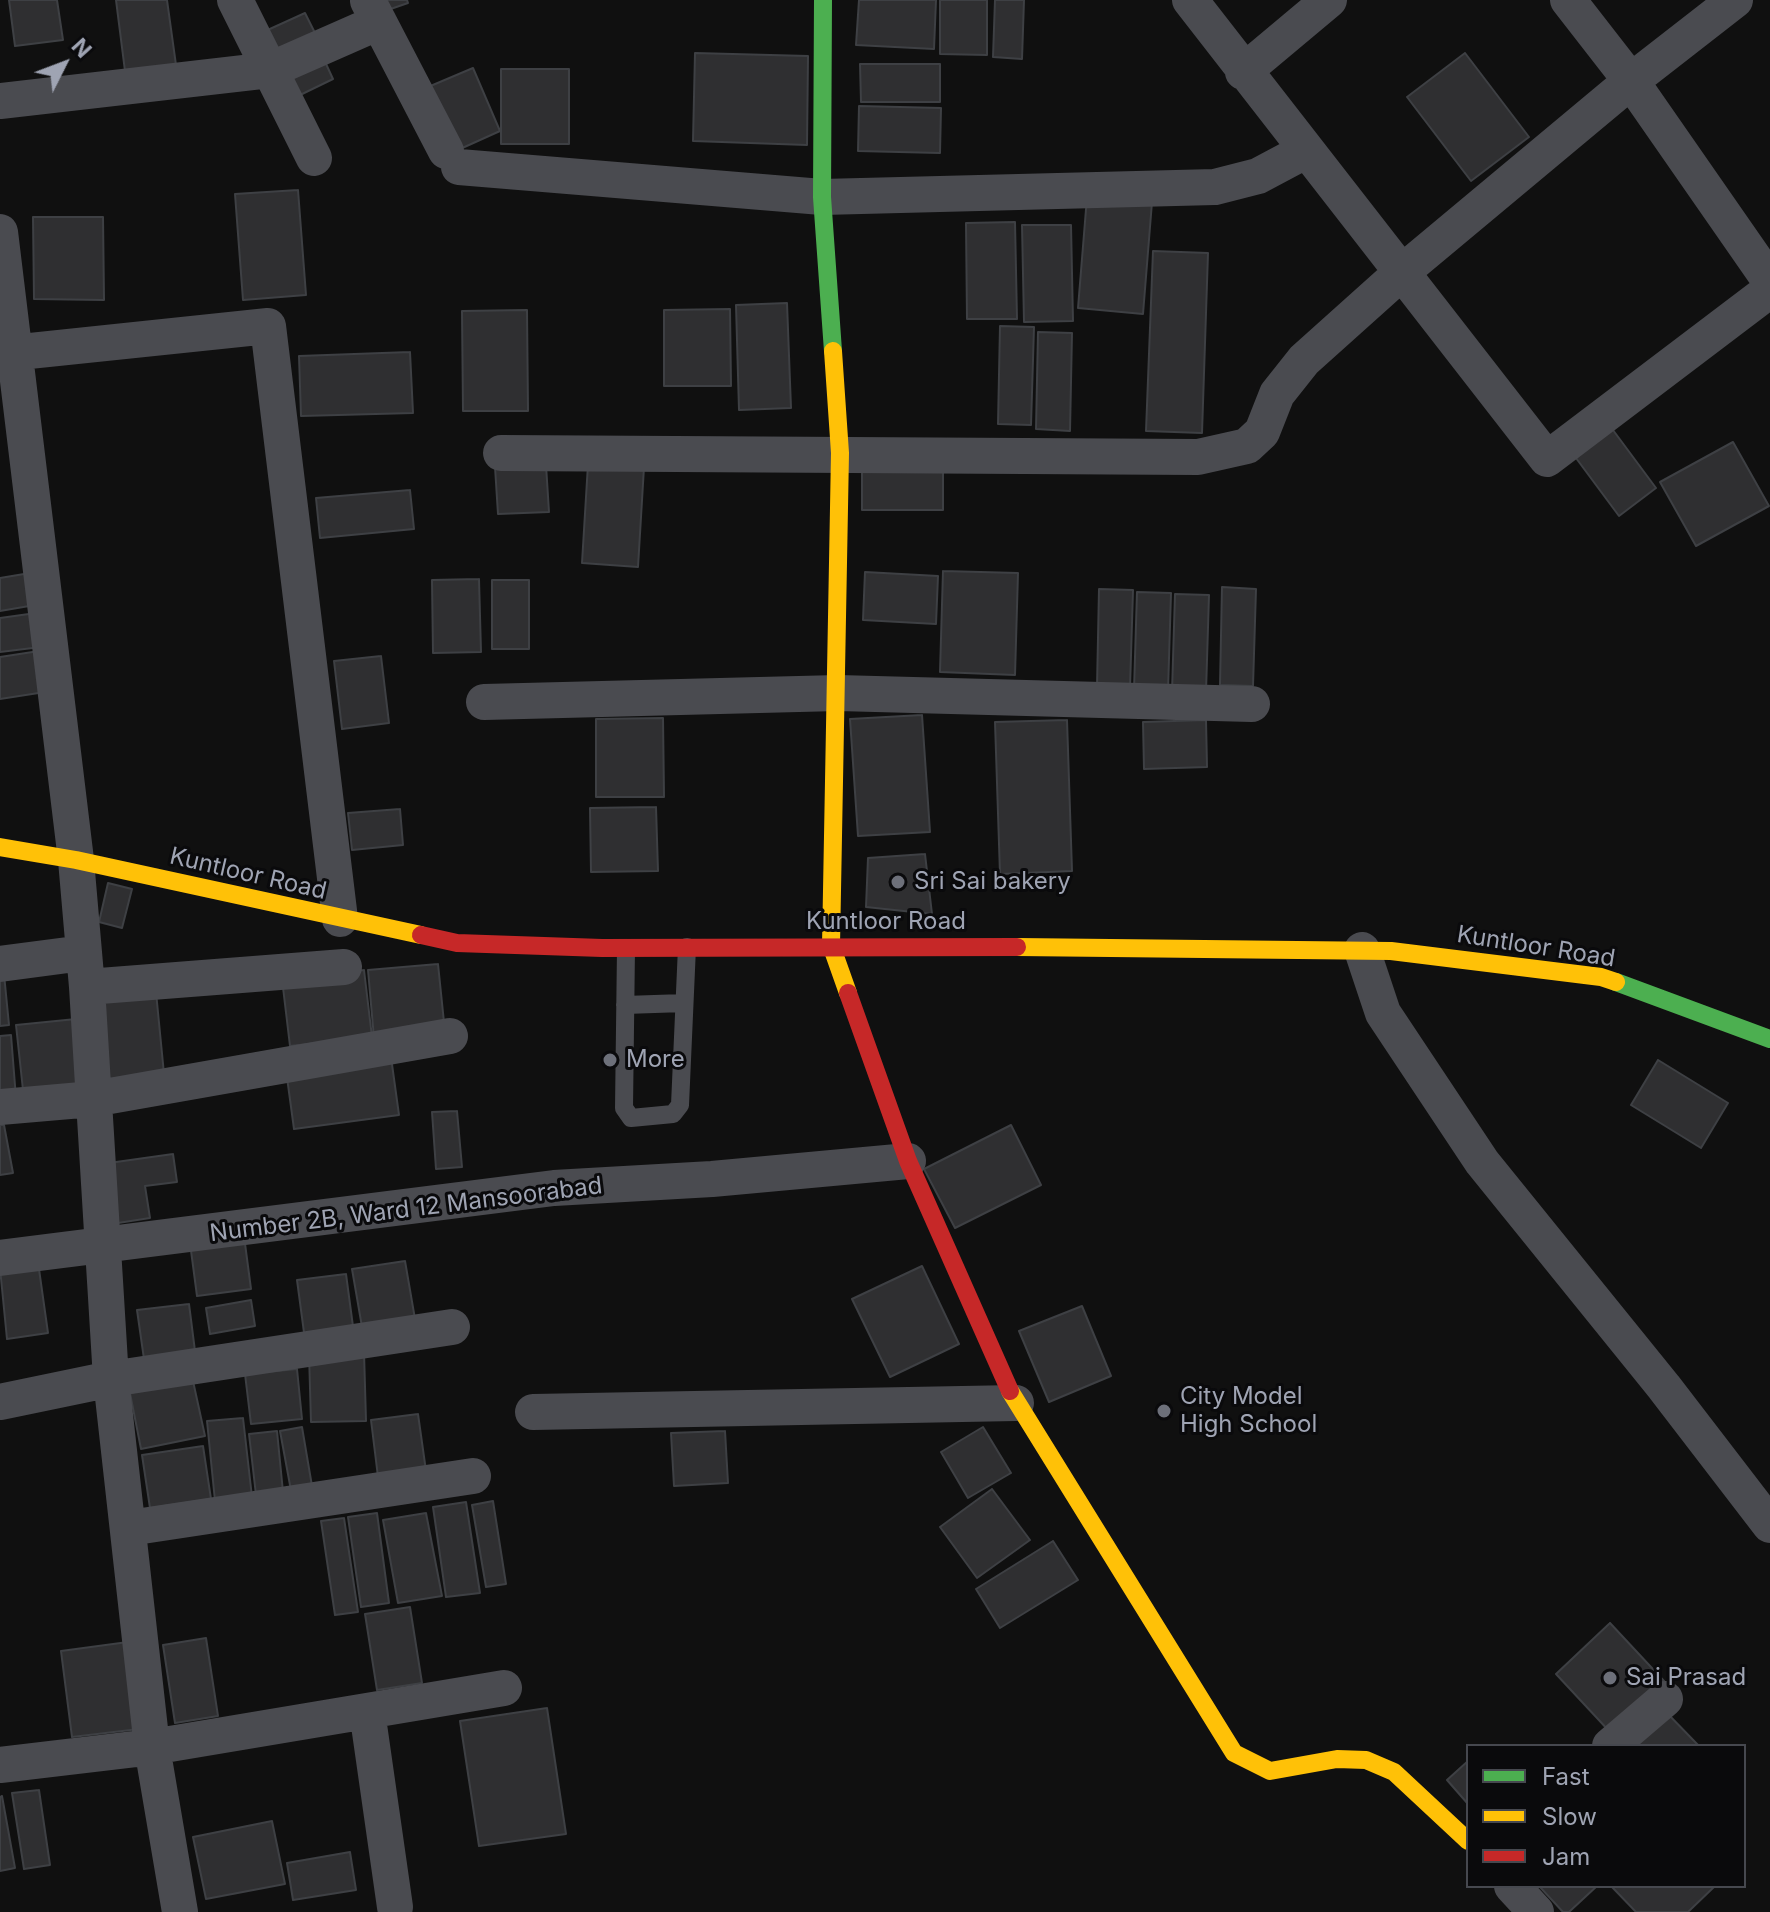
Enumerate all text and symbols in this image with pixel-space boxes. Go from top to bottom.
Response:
north arrow [24,24,104,104]
text: N [67,33,97,63]
street label: Kuntloor Road [167,842,329,906]
place label: Sri Sai bakery [914,868,1071,896]
marker: Sri Sai bakery [889,873,907,891]
street label: Kuntloor Road [806,908,966,936]
street label: Kuntloor Road [1455,920,1617,974]
place label: More [626,1046,685,1074]
marker: More [601,1051,619,1069]
street label: Number 2B, Ward 12 Mansoorabad [208,1172,604,1248]
place label: City Model High School [1180,1383,1317,1439]
marker: City Model High School [1155,1402,1173,1420]
place label: Sai Prasad [1626,1664,1746,1692]
marker: Sai Prasad [1601,1669,1619,1687]
legend [1466,1744,1746,1888]
text: Fast [1542,1762,1590,1791]
text: Slow [1542,1802,1597,1831]
text: Jam [1542,1842,1590,1871]

